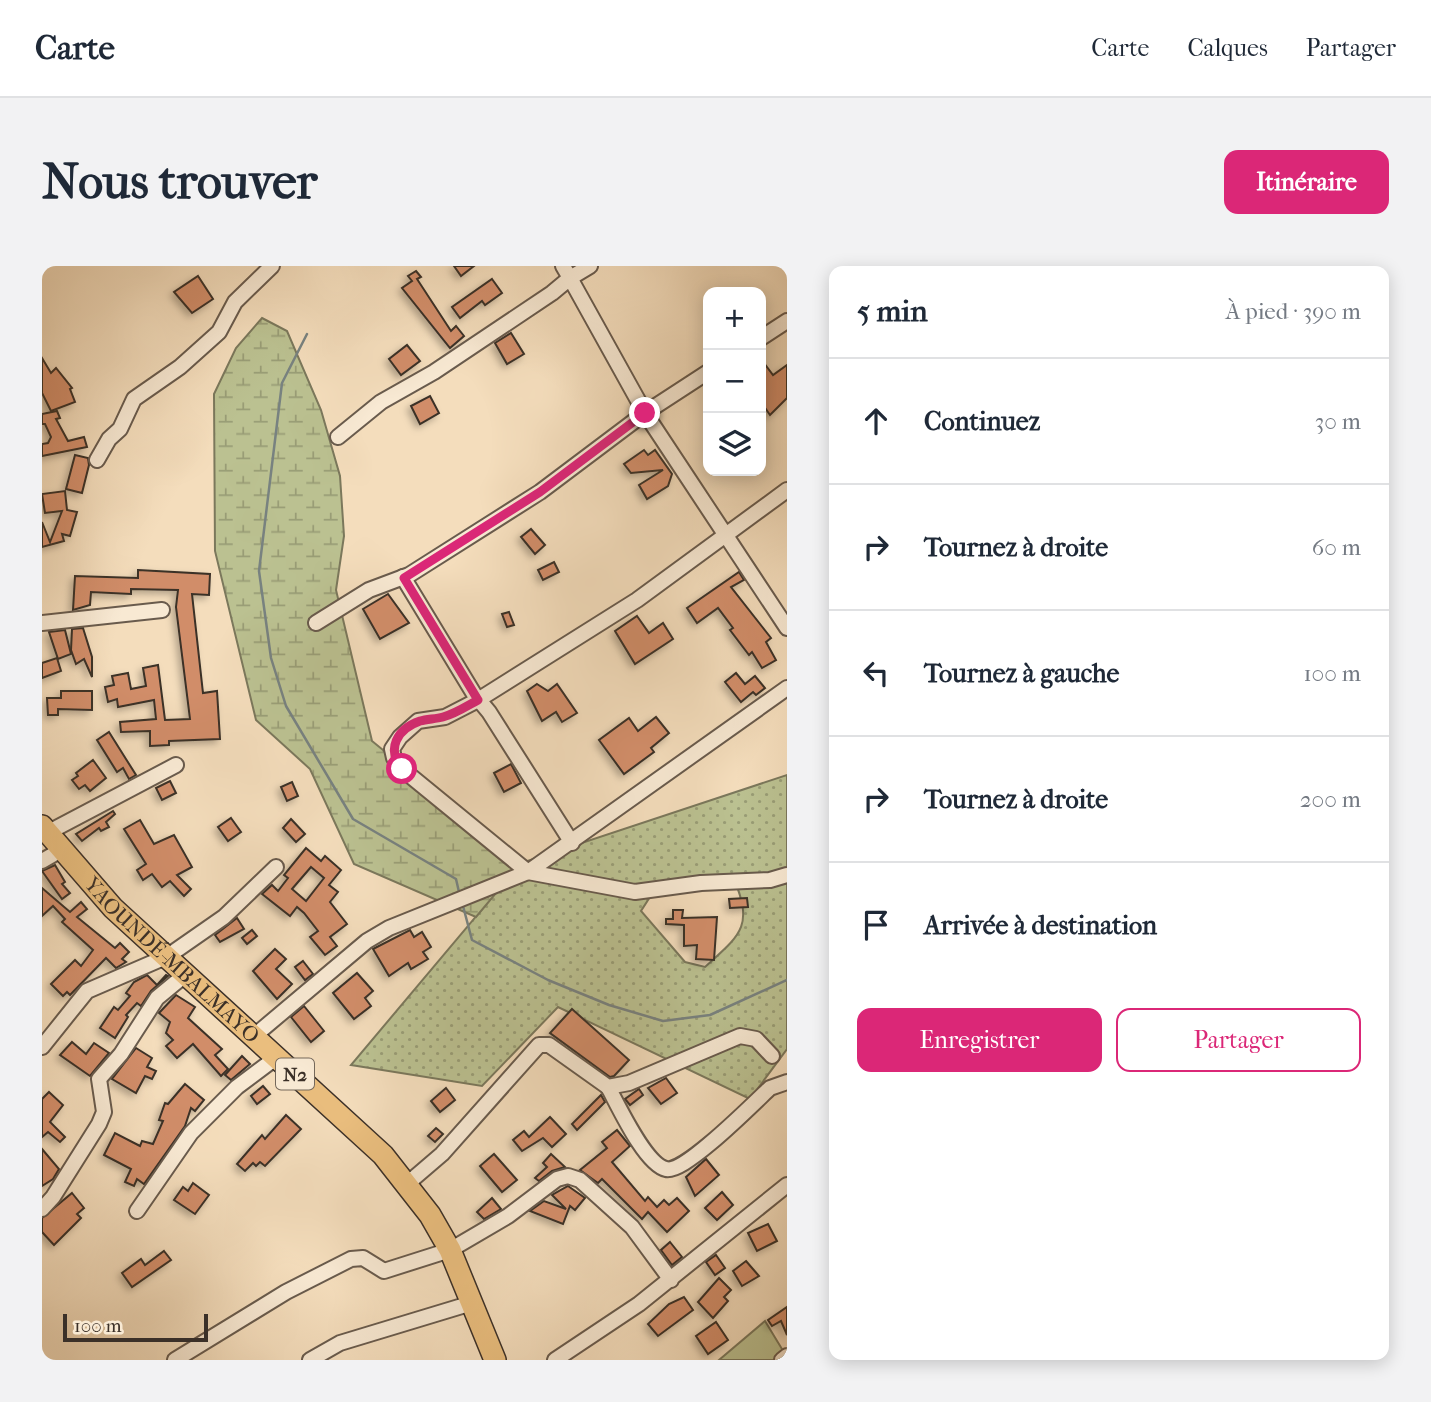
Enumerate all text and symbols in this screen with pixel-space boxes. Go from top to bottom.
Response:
text: Carte [35,29,115,68]
text: Carte [1091,34,1149,62]
text: Calques [1187,34,1268,62]
text: Partager [1306,34,1396,62]
button: Itinéraire [1224,150,1389,214]
text: Nous trouver [42,153,317,211]
map controls [703,287,766,476]
button: + [703,287,766,350]
text: 5 min [857,294,928,329]
text: À pied · 390 m [1226,298,1361,325]
button: − [703,350,766,413]
route end [629,397,660,428]
icon: ahead [857,402,895,440]
text: Continuez [924,406,1040,437]
text: 30 m [1315,408,1361,435]
button: layers [703,413,766,476]
icon: right [857,528,895,566]
text: Tournez à droite [924,532,1108,563]
text: 60 m [1312,534,1361,561]
icon: left [857,654,895,692]
text: Tournez à gauche [924,658,1119,689]
text: 100 m [1303,660,1361,687]
route start [386,753,417,784]
icon: right [857,780,895,818]
text: Tournez à droite [924,784,1108,815]
text: 200 m [1300,786,1361,813]
street label: YAOUNDÉ-MBALMAYO [79,871,264,1048]
icon: arrive [857,906,895,944]
text: Arrivée à destination [924,910,1157,941]
button: Enregistrer [857,1008,1102,1072]
button: Partager [1116,1008,1361,1072]
road number: N2 [276,1058,314,1090]
scale bar [63,1311,208,1343]
text: 100 m [74,1315,122,1337]

